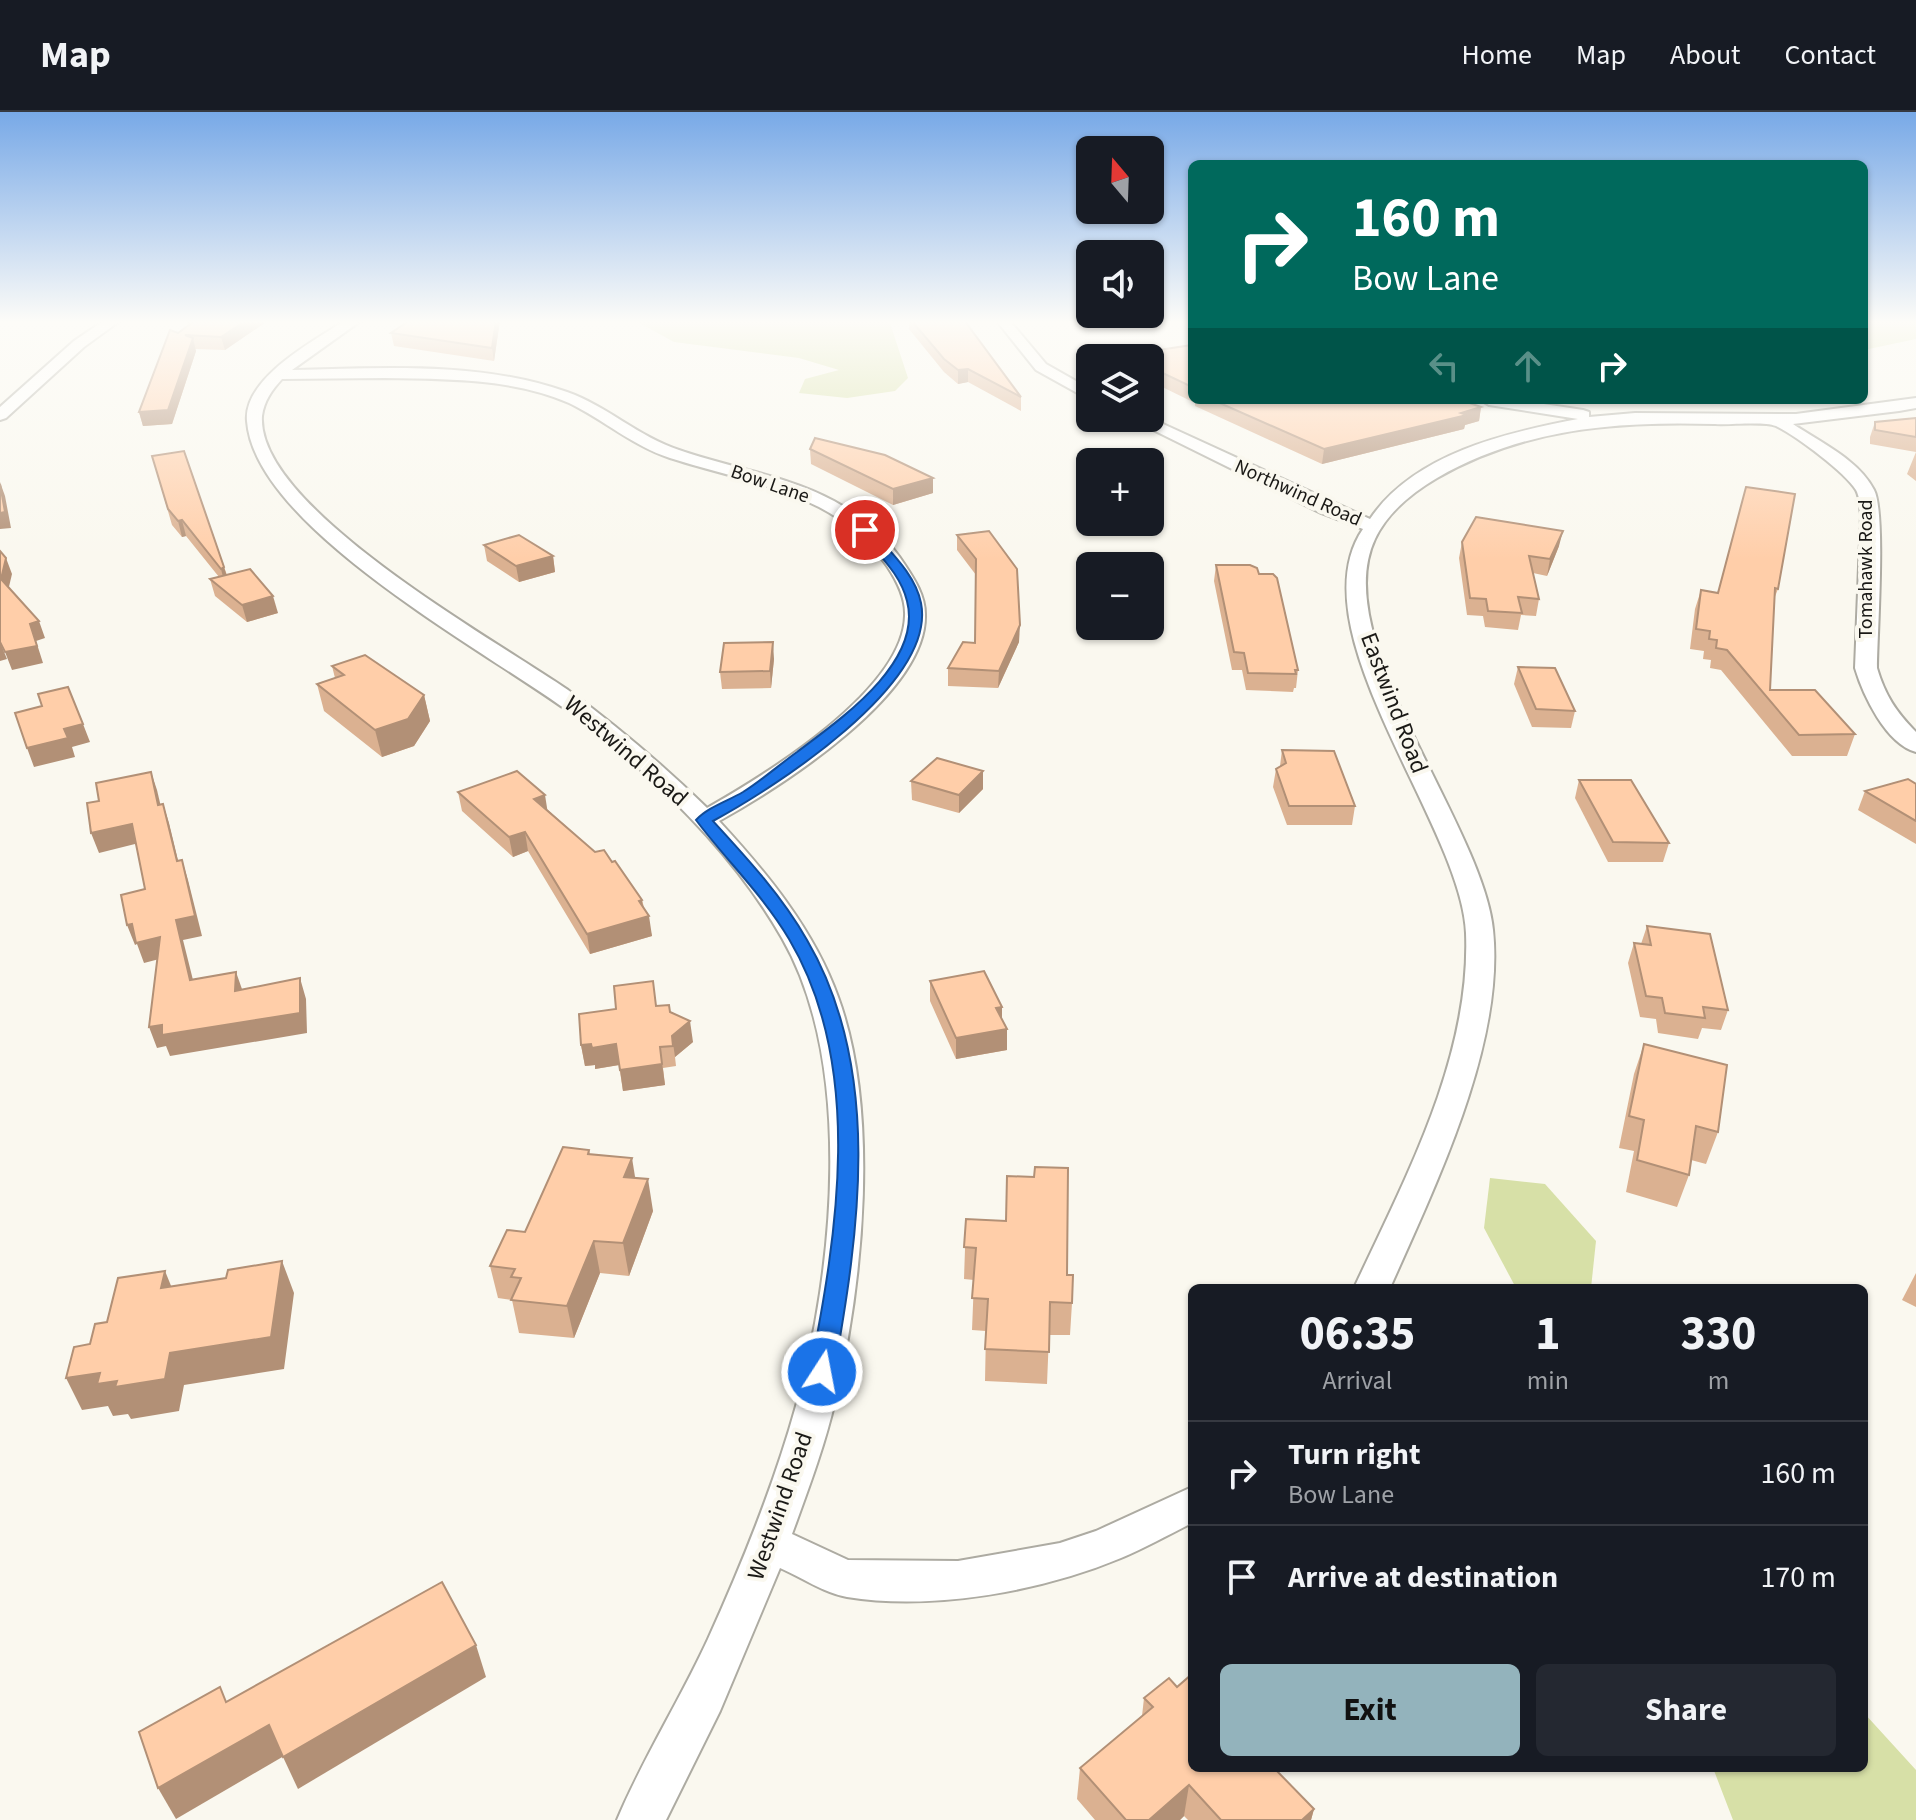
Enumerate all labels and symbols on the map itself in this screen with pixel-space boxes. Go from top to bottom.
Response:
north arrow [1076,136,1164,224]
street label: Northwind Road [1230,452,1366,534]
street label: Bow Lane [727,457,813,511]
pin [831,496,899,564]
street label: Tomahawk Road [1852,499,1880,639]
street label: Eastwind Road [1351,627,1437,779]
street label: Westwind Road [556,687,696,815]
position arrow [780,1330,864,1414]
street label: Westwind Road [738,1427,822,1585]

